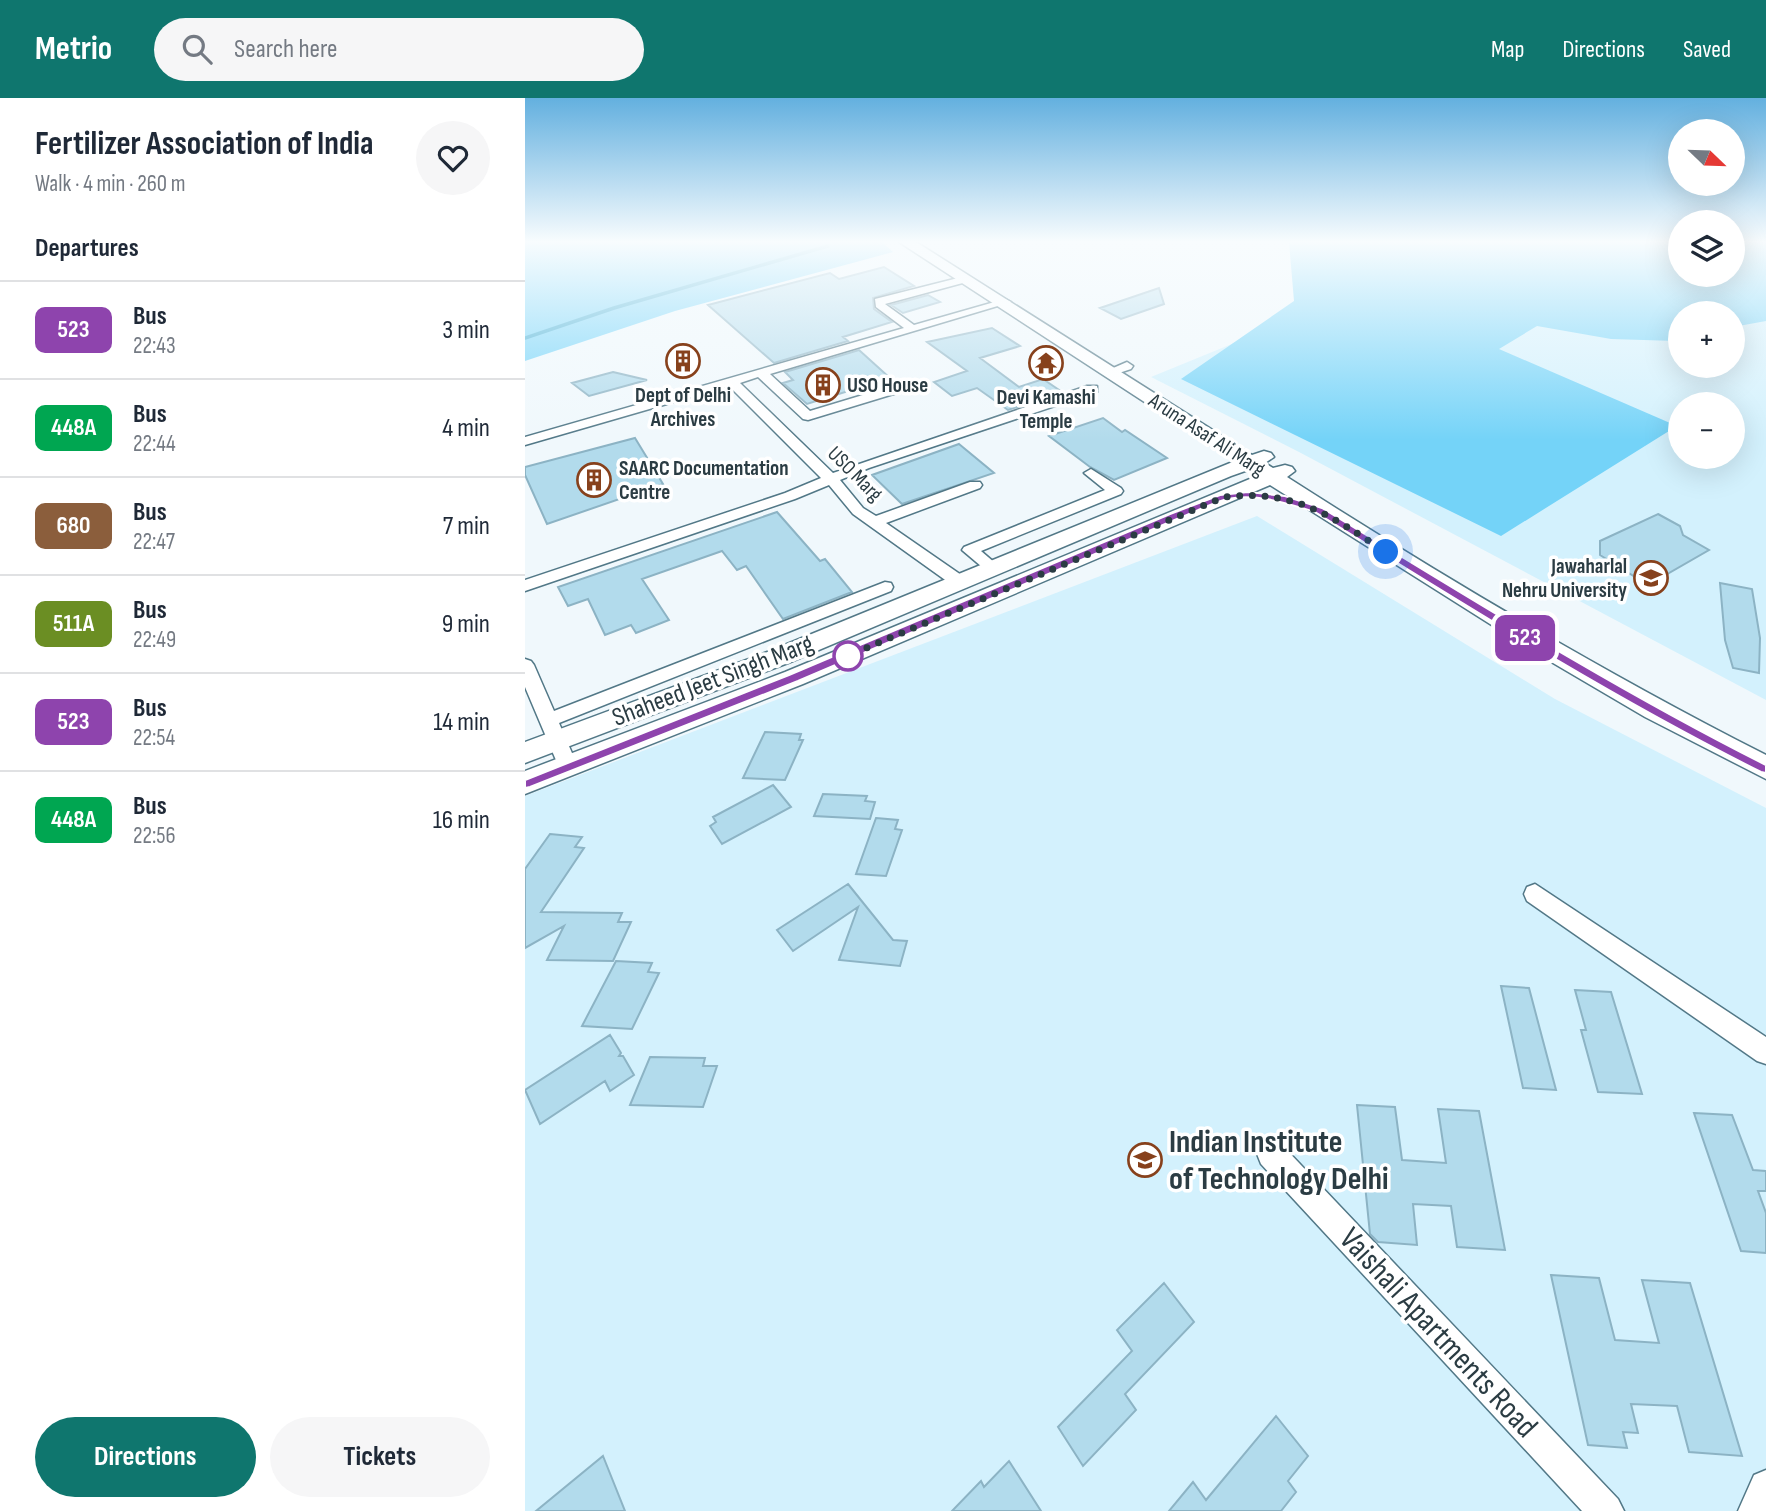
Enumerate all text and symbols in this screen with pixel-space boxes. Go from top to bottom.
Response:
search box [154,18,644,81]
text: Metrio [35,29,112,69]
icon: search [178,30,216,68]
text: Search here [234,34,337,65]
text: Map [1491,35,1524,64]
text: Directions [1562,35,1645,64]
text: Saved [1683,35,1731,64]
north arrow [1668,119,1745,196]
map controls [1668,119,1745,469]
button: heart [416,121,490,195]
text: Fertilizer Association of India [35,124,373,164]
text: Walk · 4 min · 260 m [35,170,185,198]
button: layers [1668,210,1745,287]
text: Departures [35,233,139,264]
text: Bus [133,301,167,332]
button: + [1668,301,1745,378]
text: 523 [58,315,89,344]
text: 3 min [442,315,490,346]
text: 22:43 [133,332,176,360]
building icon: Dept of Delhi Archives [664,342,702,380]
temple icon: Devi Kamashi Temple [1027,344,1065,382]
building icon: USO House [804,366,842,404]
place label: USO House [847,373,928,398]
place label: Dept of Delhi Archives [635,383,731,432]
place label: Devi Kamashi Temple [997,385,1095,434]
street label: Aruna Asaf Ali Marg [1143,388,1270,482]
button: − [1668,392,1745,469]
text: Bus [133,399,167,430]
text: 448A [51,413,96,442]
text: 4 min [442,413,490,444]
text: 22:44 [133,430,176,458]
street label: USO Marg [822,441,888,507]
place label: SAARC Documentation Centre [619,456,789,505]
building icon: SAARC Documentation Centre [575,461,613,499]
text: Bus [133,497,167,528]
text: 680 [56,511,91,540]
text: 7 min [443,511,490,542]
text: 22:47 [133,528,175,556]
your location [1368,534,1403,569]
place label: Jawaharlal Nehru University [1502,554,1627,603]
school or university icon: Jawaharlal Nehru University [1632,559,1670,597]
text: Bus [133,595,167,626]
text: 511A [53,609,94,638]
text: 9 min [442,609,490,640]
line badge: 523 [1485,615,1565,661]
text: 523 [1509,623,1541,652]
text: 22:49 [133,626,176,654]
street label: Shaheed Jeet Singh Marg [608,628,818,734]
unlabelled marker [833,641,863,671]
text: Bus [133,693,167,724]
text: 523 [58,707,89,736]
text: 14 min [433,707,490,738]
text: 22:54 [133,724,175,752]
text: Bus [133,791,167,822]
text: 448A [51,805,96,834]
text: 16 min [433,805,490,836]
text: 22:56 [133,822,176,850]
place label: Indian Institute of Technology Delhi [1169,1123,1389,1199]
school or university icon: Indian Institute of Technology Delhi [1126,1141,1164,1179]
street label: Vaishali Apartments Road [1331,1220,1545,1446]
button: Directions [35,1417,256,1497]
button: Tickets [270,1417,490,1497]

